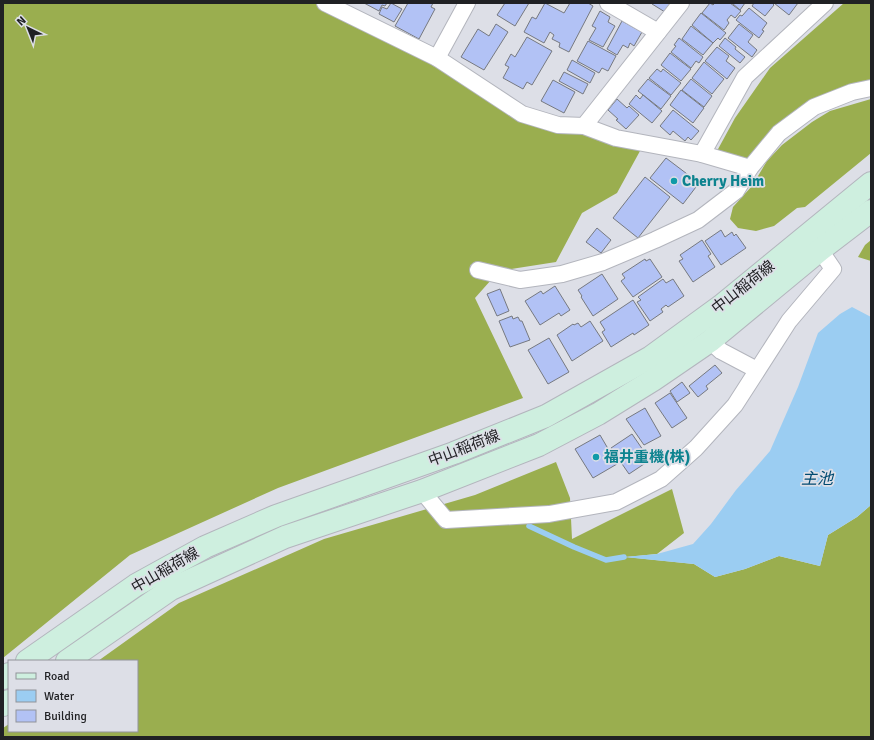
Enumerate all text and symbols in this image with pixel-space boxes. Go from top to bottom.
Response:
north arrow [8,8,48,48]
text: N [14,14,29,28]
place label: Cherry Heim [682,172,764,190]
marker: Cherry Heim [669,176,679,186]
street label: 中山稲荷線 [708,257,778,317]
street label: 中山稲荷線 [426,426,502,470]
place label: 福井重機(株) [603,448,690,466]
marker: 福井重機(株) [591,452,601,462]
water label: 主池 [801,469,835,489]
street label: 中山稲荷線 [128,543,202,597]
legend [8,660,138,732]
text: Road [44,669,70,684]
text: Water [44,689,75,704]
text: Building [44,709,87,724]

